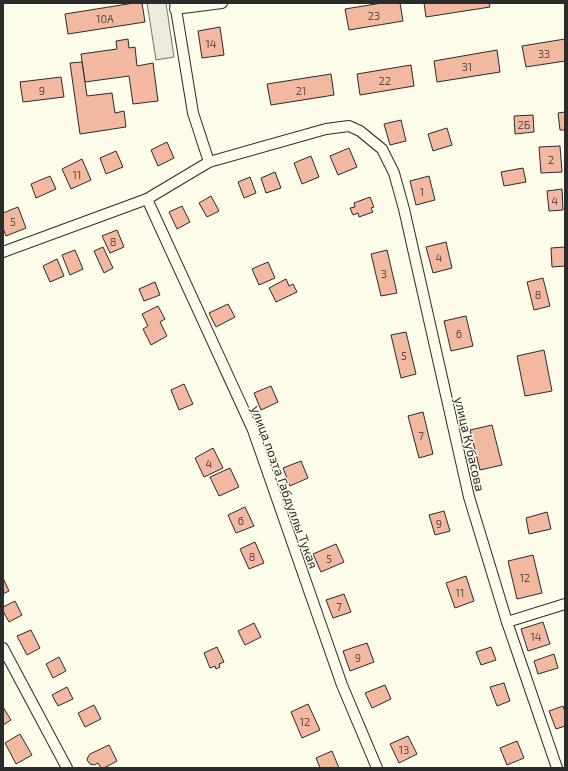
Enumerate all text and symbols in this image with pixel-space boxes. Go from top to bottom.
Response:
house number: 23 [368,9,380,22]
house number: 10А [96,12,114,25]
house number: 14 [205,37,217,50]
house number: 33 [538,47,550,60]
house number: 31 [462,60,472,73]
house number: 22 [379,74,391,87]
house number: 9 [39,84,45,97]
house number: 21 [296,84,306,97]
house number: 2Б [518,118,531,131]
house number: 2 [548,153,554,166]
house number: 11 [73,168,81,181]
house number: 1 [420,185,424,198]
house number: 4 [552,194,559,207]
house number: 5 [10,215,16,228]
house number: 8 [110,235,116,248]
house number: 4 [436,251,443,264]
house number: 3 [381,267,387,280]
house number: 8 [535,288,541,301]
house number: 6 [456,327,462,340]
house number: 5 [401,349,407,362]
street label: улица Кубасова [451,395,489,493]
street label: улица поэта Габдуллы Тукая [248,403,322,571]
house number: 7 [418,429,424,442]
house number: 4 [206,457,213,470]
house number: 6 [238,514,244,527]
house number: 9 [436,517,442,530]
house number: 8 [249,550,255,563]
house number: 5 [326,552,332,565]
house number: 12 [520,571,530,584]
house number: 11 [456,586,464,599]
house number: 7 [336,600,342,613]
house number: 14 [530,630,542,643]
house number: 9 [355,651,361,664]
house number: 12 [300,715,310,728]
house number: 13 [399,743,409,756]

